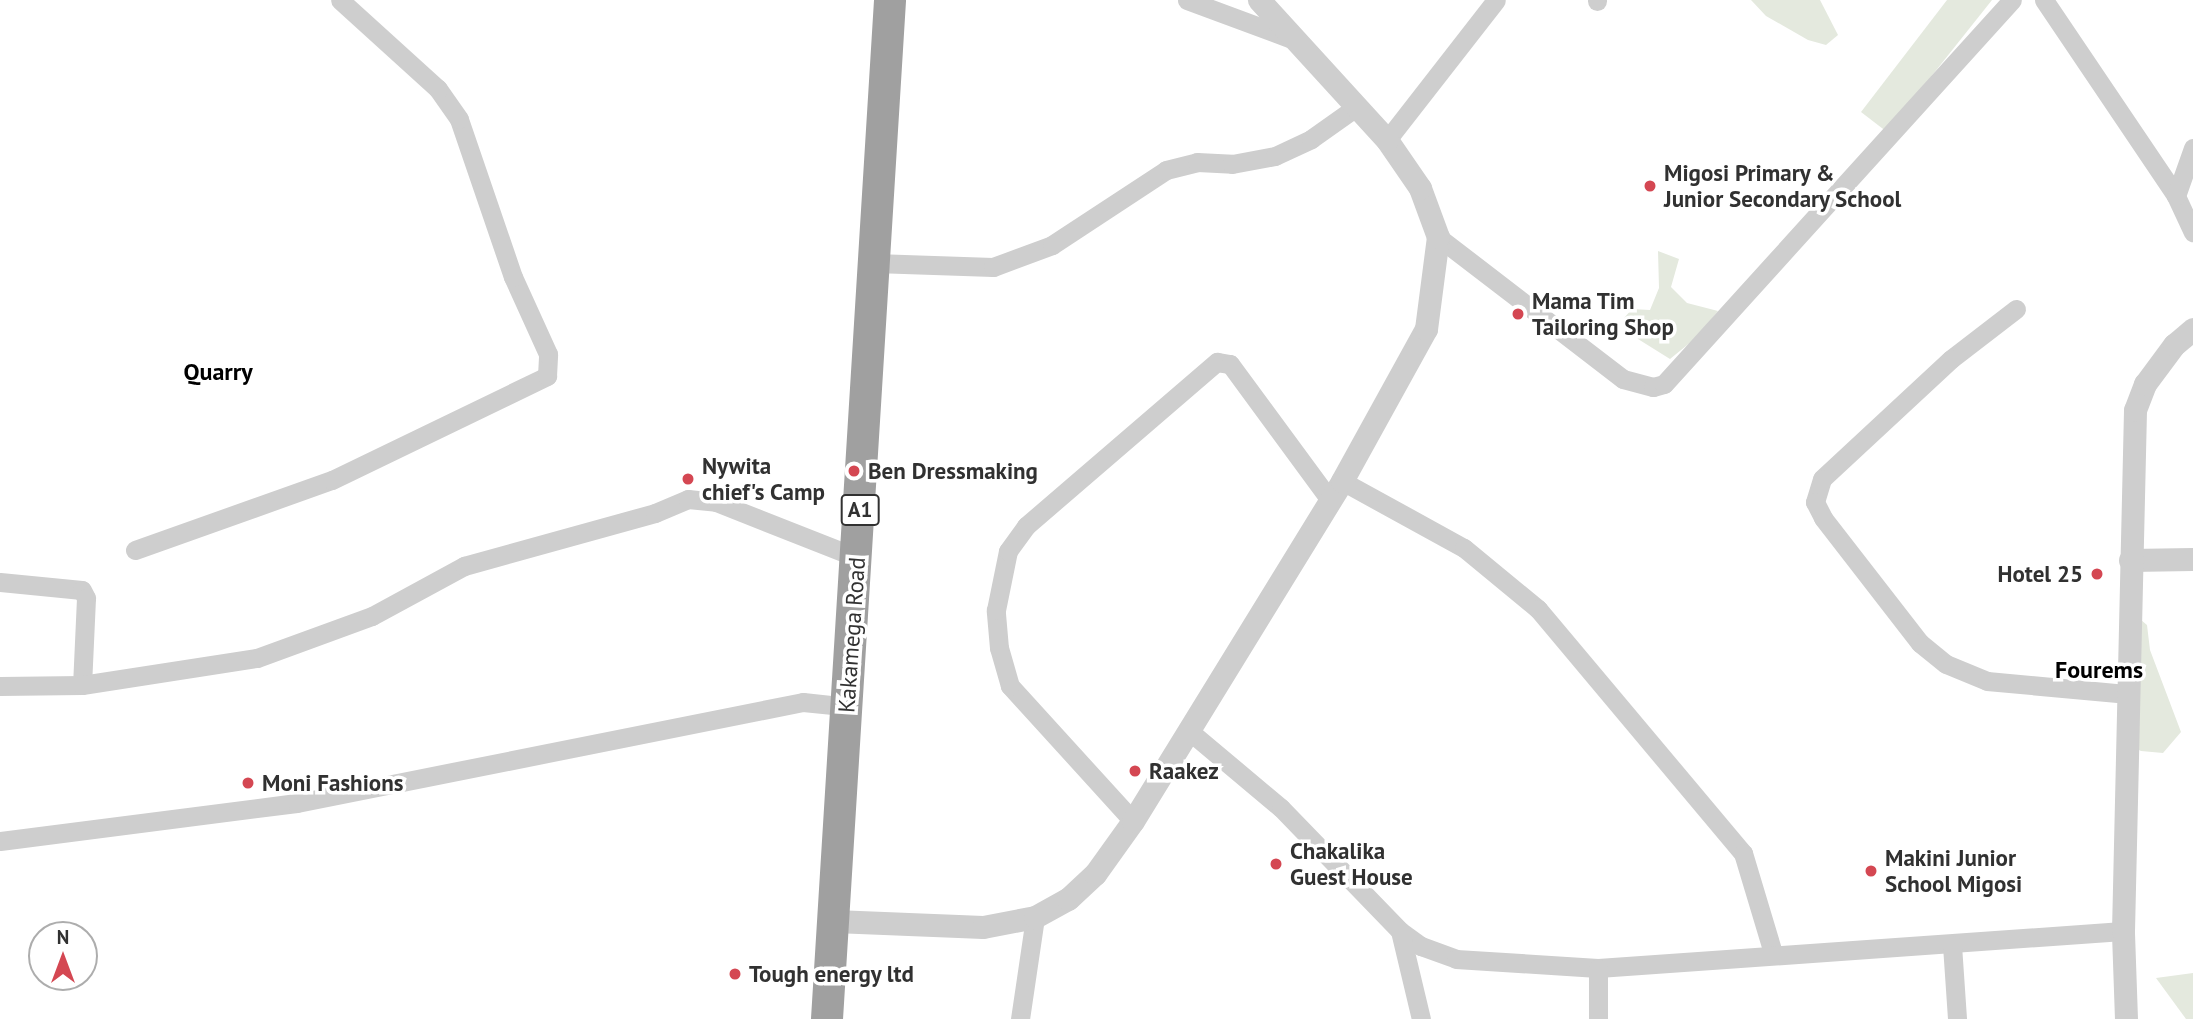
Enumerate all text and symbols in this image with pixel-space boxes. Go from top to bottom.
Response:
place label: Migosi Primary & Junior Secondary School [1664,159,1902,213]
marker: Migosi Primary & Junior Secondary School [1642,178,1658,194]
place label: Mama Tim Tailoring Shop [1532,287,1674,341]
marker: Mama Tim Tailoring Shop [1510,306,1526,322]
district label: Quarry [183,358,253,386]
place label: Nywita chief's Camp [702,452,825,506]
place label: Ben Dressmaking [868,457,1038,485]
marker: Ben Dressmaking [846,463,862,479]
marker: Nywita chief's Camp [680,471,696,487]
road number: A1 [839,492,881,528]
street label: Kakamega Road [833,556,871,714]
place label: Hotel 25 [1997,560,2083,588]
marker: Hotel 25 [2089,566,2105,582]
district label: Fourems [2055,656,2143,684]
place label: Raakez [1149,757,1219,785]
marker: Raakez [1127,763,1143,779]
place label: Moni Fashions [262,769,403,797]
marker: Moni Fashions [240,775,256,791]
place label: Chakalika Guest House [1290,837,1413,891]
place label: Makini Junior School Migosi [1885,844,2022,898]
marker: Chakalika Guest House [1268,856,1284,872]
marker: Makini Junior School Migosi [1863,863,1879,879]
north arrow [28,921,98,991]
text: N [57,925,69,949]
place label: Tough energy ltd [749,960,915,988]
marker: Tough energy ltd [727,966,743,982]

